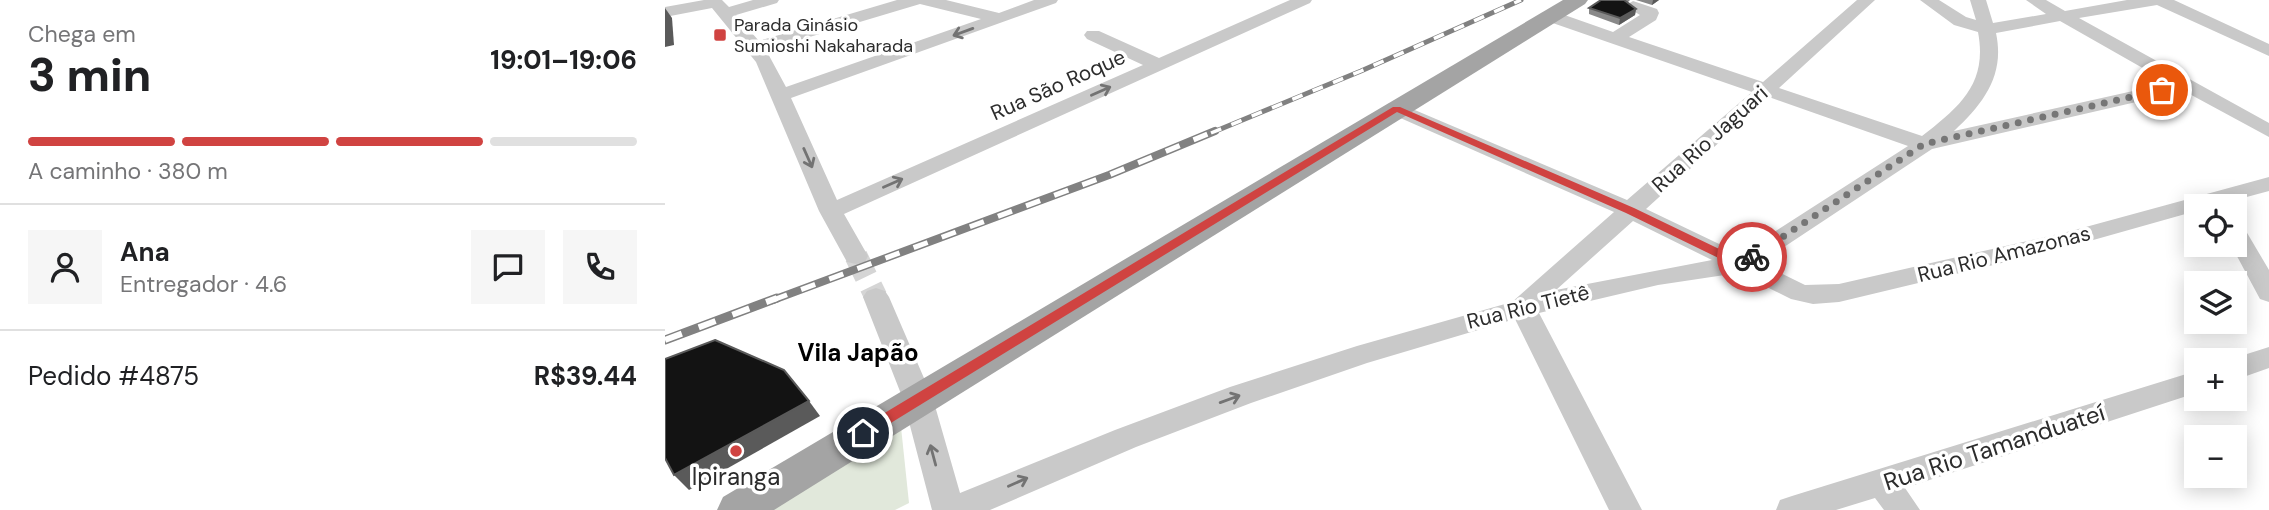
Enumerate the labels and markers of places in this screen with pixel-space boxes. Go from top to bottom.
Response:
place label: Parada Ginásio Sumioshi Nakaharada [734,13,913,58]
marker: Parada Ginásio Sumioshi Nakaharada [712,27,728,43]
pin [2132,60,2192,120]
pin [833,403,893,463]
marker: Ipiranga [728,443,744,459]
place label: Ipiranga [692,461,780,492]

